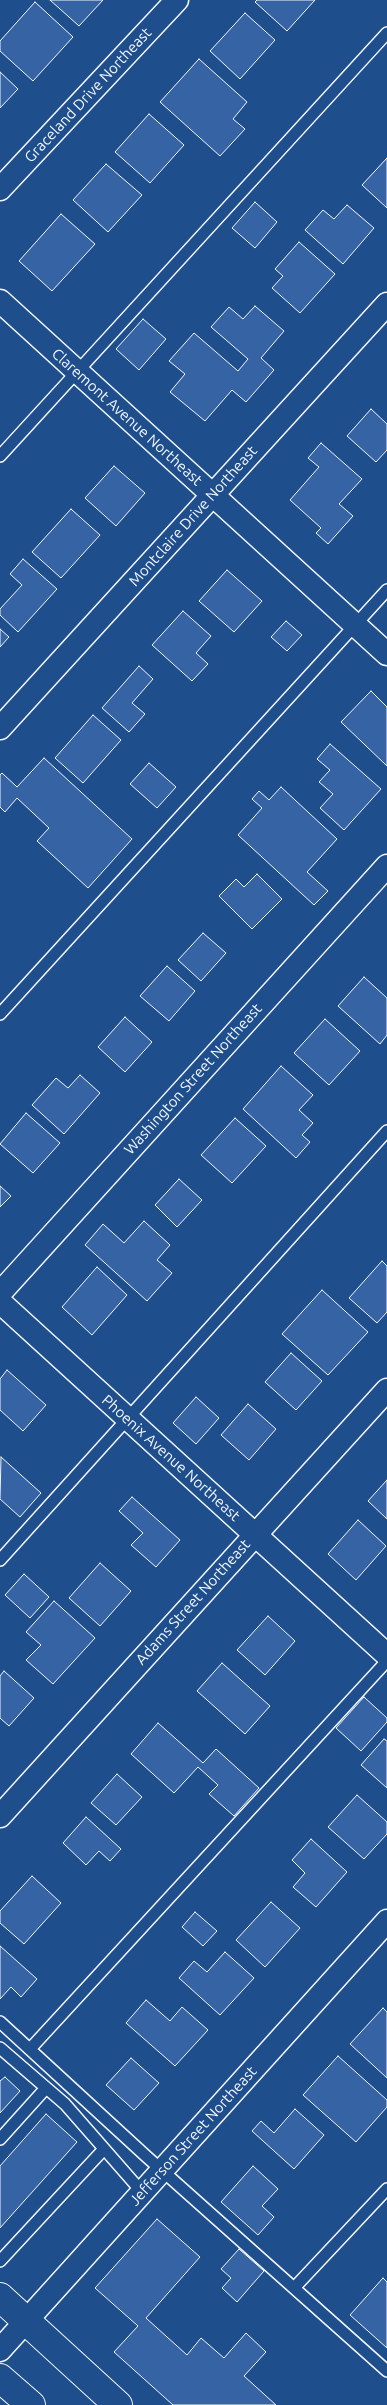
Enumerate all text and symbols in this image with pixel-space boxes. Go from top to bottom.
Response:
street label: Graceland Drive Northeast [21,24,155,166]
street label: Claremont Avenue Northeast [48,345,206,489]
street label: Montclaire Drive Northeast [125,442,261,590]
street label: Washington Street Northeast [120,1000,266,1158]
street label: Phoenix Avenue Northeast [98,1391,244,1525]
street label: Adams Street Northeast [132,1536,254,1668]
street label: Jefferson Street Northeast [126,2062,260,2210]

